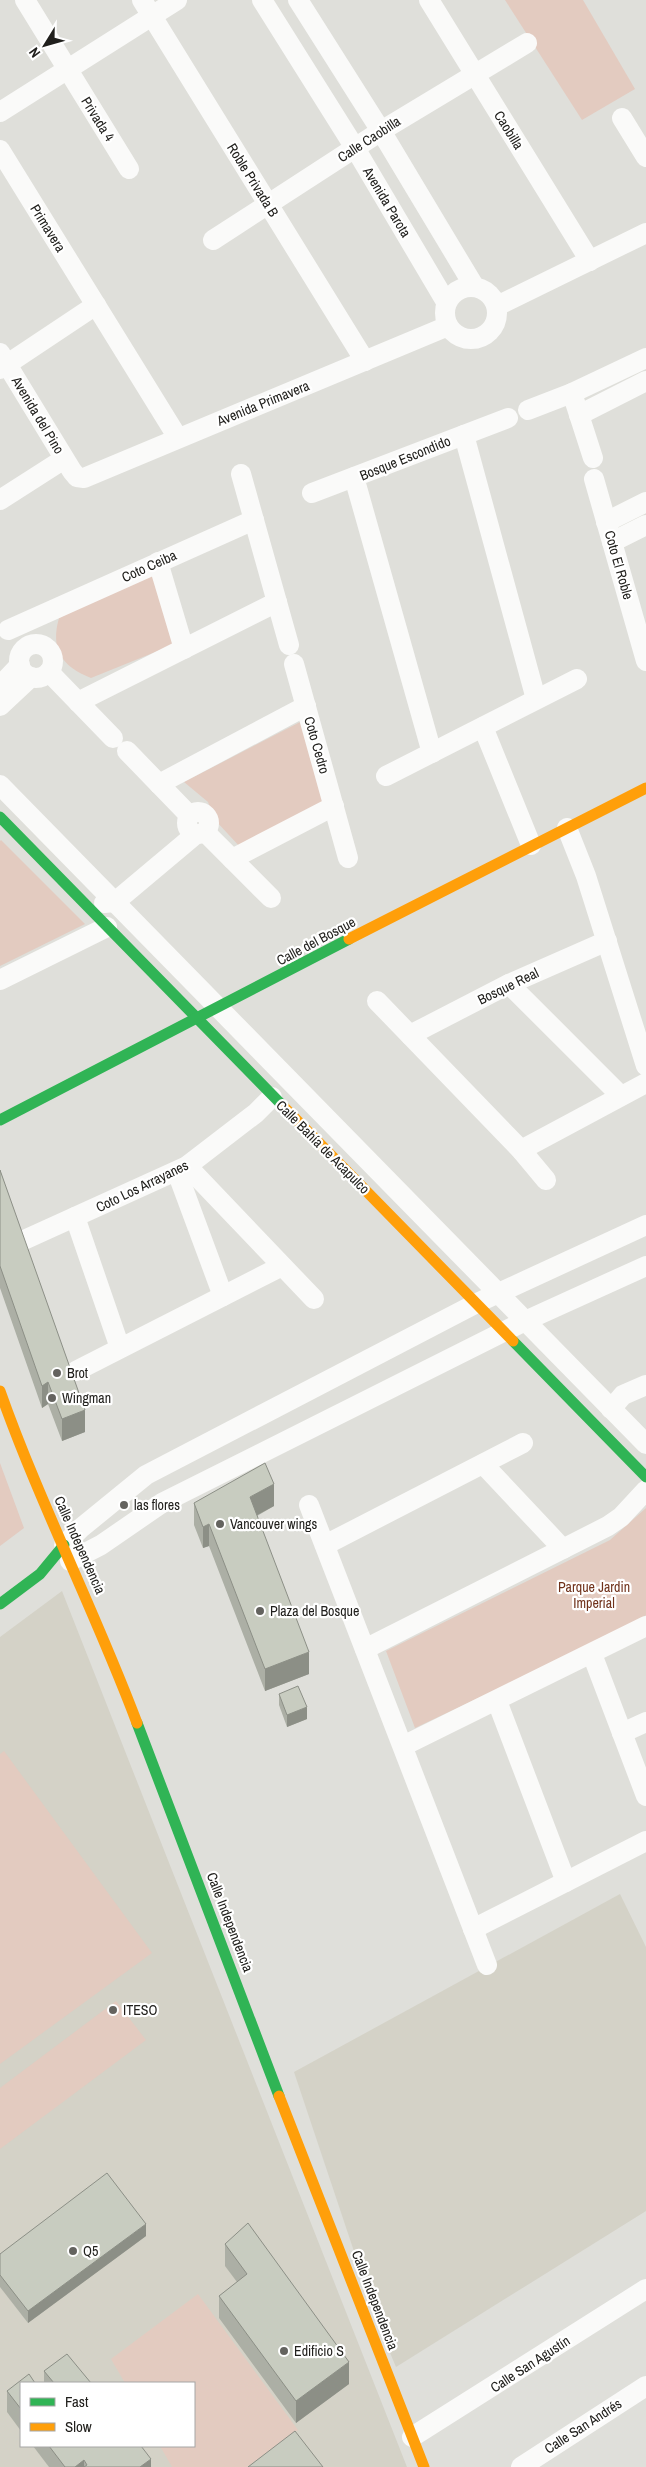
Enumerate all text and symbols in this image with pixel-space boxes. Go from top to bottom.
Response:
north arrow [20,20,70,70]
text: N [25,44,44,62]
street label: Privada 4 [77,93,119,145]
street label: Caobilla [490,107,528,153]
street label: Calle Caobilla [334,112,404,166]
street label: Roble Privada B [223,140,283,221]
street label: Avenida Parota [358,163,415,241]
street label: Primavera [26,201,70,256]
street label: Avenida del Pino [7,372,68,457]
street label: Avenida Primavera [213,376,312,430]
street label: Bosque Escondido [357,432,453,484]
street label: Coto El Roble [601,528,637,602]
street label: Coto Ceiba [119,546,180,586]
street label: Coto Cedro [300,714,334,776]
street label: Calle del Bosque [273,913,359,969]
street label: Bosque Real [475,964,541,1008]
street label: Calle Bahía de Acapulco [272,1096,374,1198]
street label: Coto Los Arrayanes [93,1156,191,1216]
place label: Brot [67,1364,88,1382]
marker: Brot [51,1367,63,1379]
place label: Wingman [62,1389,111,1407]
marker: Wingman [46,1392,58,1404]
street label: Calle Independencia [50,1493,110,1597]
place label: las flores [134,1496,180,1514]
marker: las flores [118,1499,130,1511]
place label: Vancouver wings [230,1515,317,1533]
marker: Vancouver wings [214,1518,226,1530]
park label: Parque Jardin Imperial [558,1578,630,1612]
place label: Plaza del Bosque [270,1602,359,1620]
marker: Plaza del Bosque [254,1605,266,1617]
street label: Calle Independencia [203,1870,257,1975]
place label: ITESO [123,2001,158,2019]
marker: ITESO [107,2004,119,2016]
place label: Q5 [83,2242,98,2260]
marker: Q5 [67,2245,79,2257]
street label: Calle Independencia [348,2248,402,2353]
street label: Calle San Agustín [487,2332,573,2396]
place label: Edificio S [294,2342,344,2360]
marker: Edificio S [278,2345,290,2357]
legend [20,2382,195,2447]
text: Fast [65,2391,89,2412]
street label: Calle San Andrés [541,2394,625,2458]
text: Slow [65,2416,92,2437]

